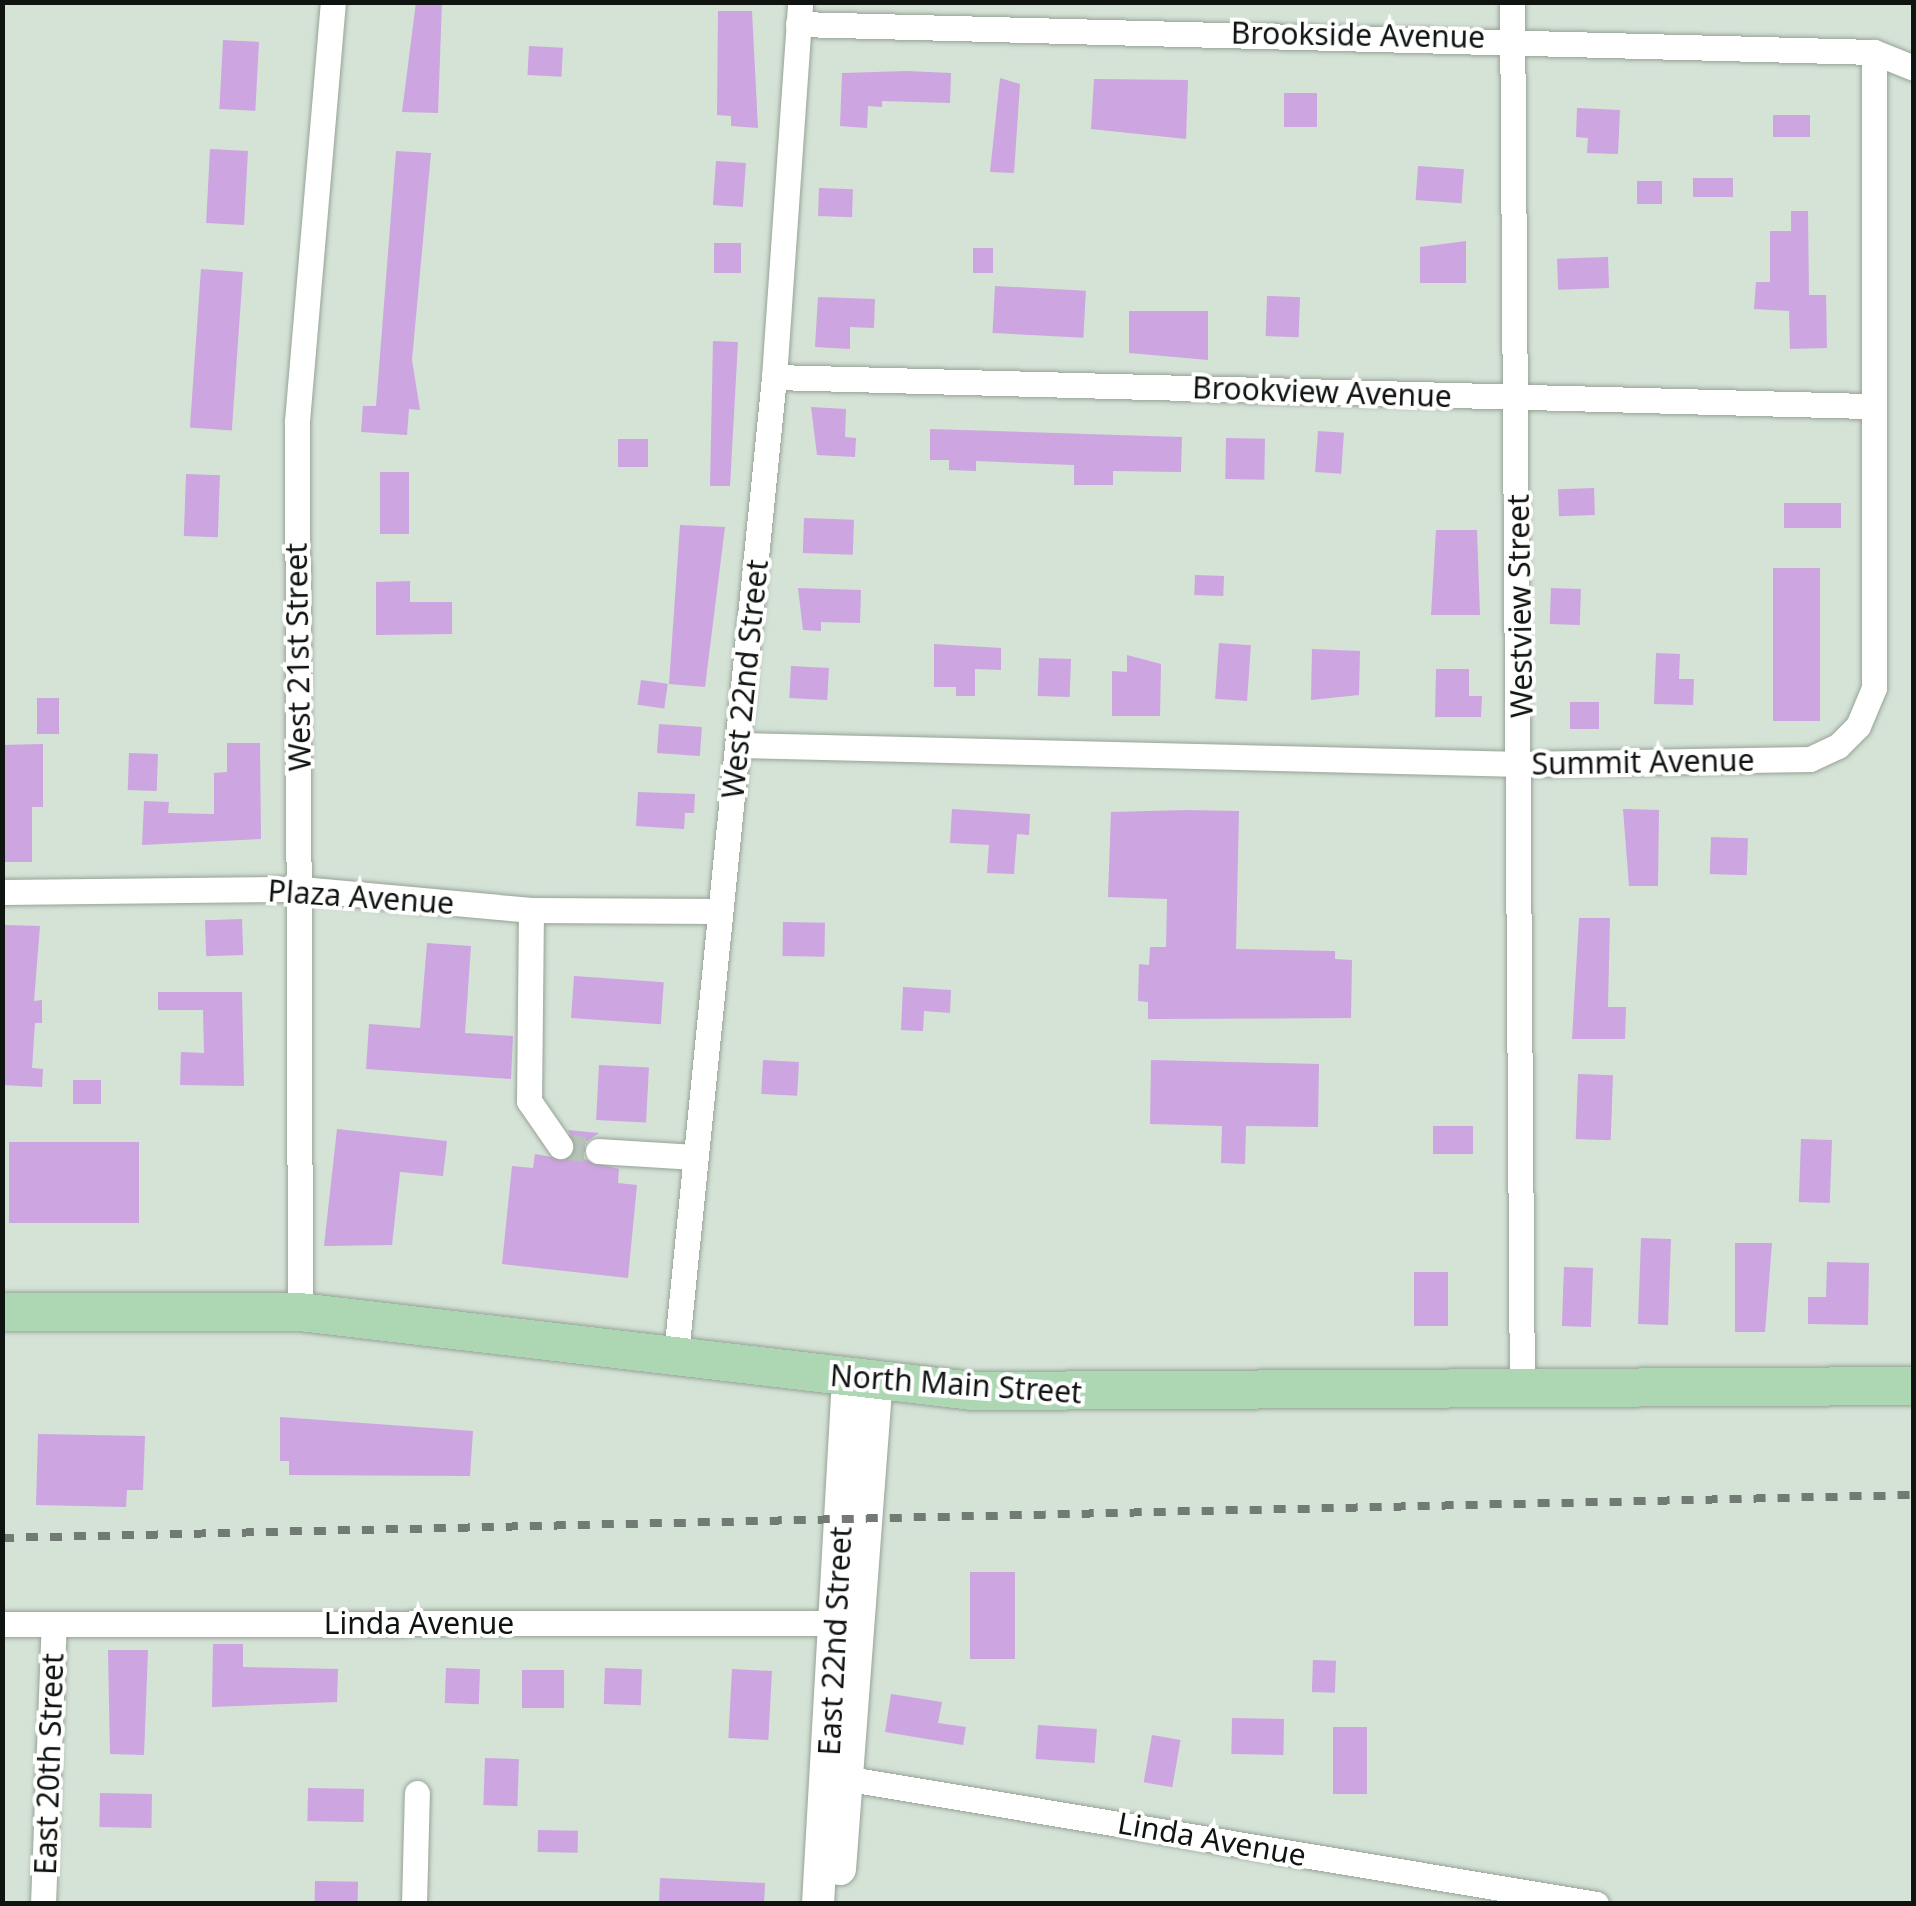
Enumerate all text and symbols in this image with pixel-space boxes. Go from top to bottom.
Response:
street label: Brookside Avenue [1231,15,1485,55]
street label: Brookview Avenue [1192,369,1452,415]
street label: Westview Street [1500,494,1540,718]
street label: West 21st Street [278,543,318,771]
street label: West 22nd Street [715,558,775,800]
street label: Summit Avenue [1531,742,1755,782]
street label: Plaza Avenue [267,873,455,921]
street label: North Main Street [829,1357,1083,1411]
street label: East 22nd Street [811,1526,859,1756]
street label: Linda Avenue [324,1605,514,1641]
street label: East 20th Street [27,1653,71,1875]
street label: Linda Avenue [1115,1805,1309,1873]

